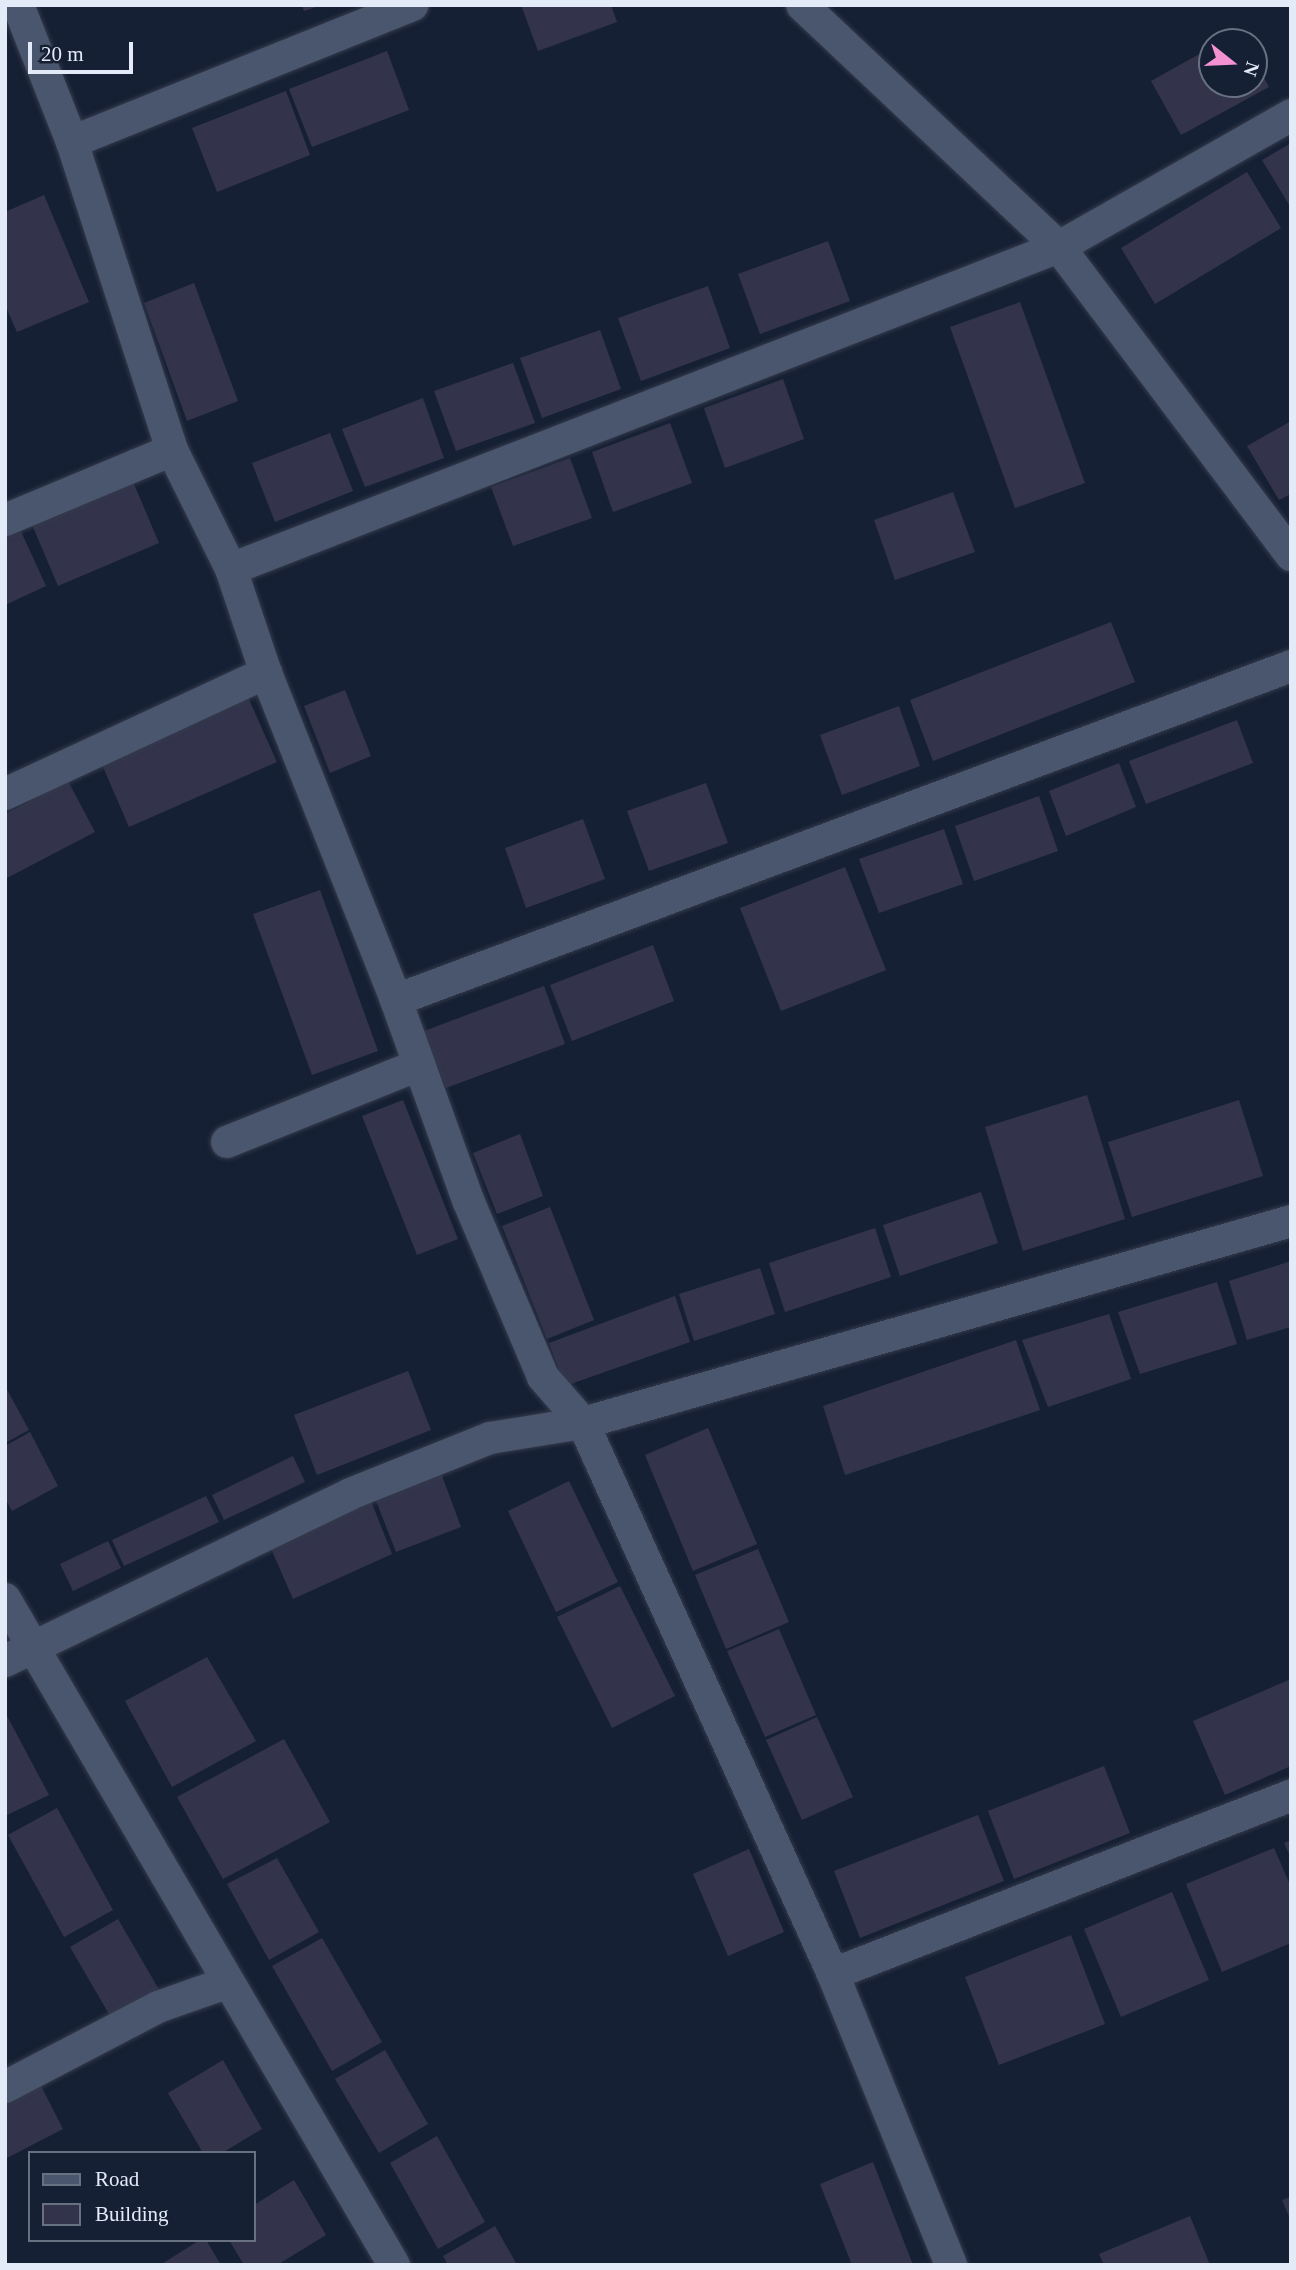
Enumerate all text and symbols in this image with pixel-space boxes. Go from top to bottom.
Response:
scale bar [32,28,136,72]
north arrow [1198,28,1268,98]
text: 20 m [41,42,84,66]
text: N [1239,59,1264,79]
legend [28,2151,256,2242]
text: Road [95,2167,139,2191]
text: Building [95,2202,169,2226]

